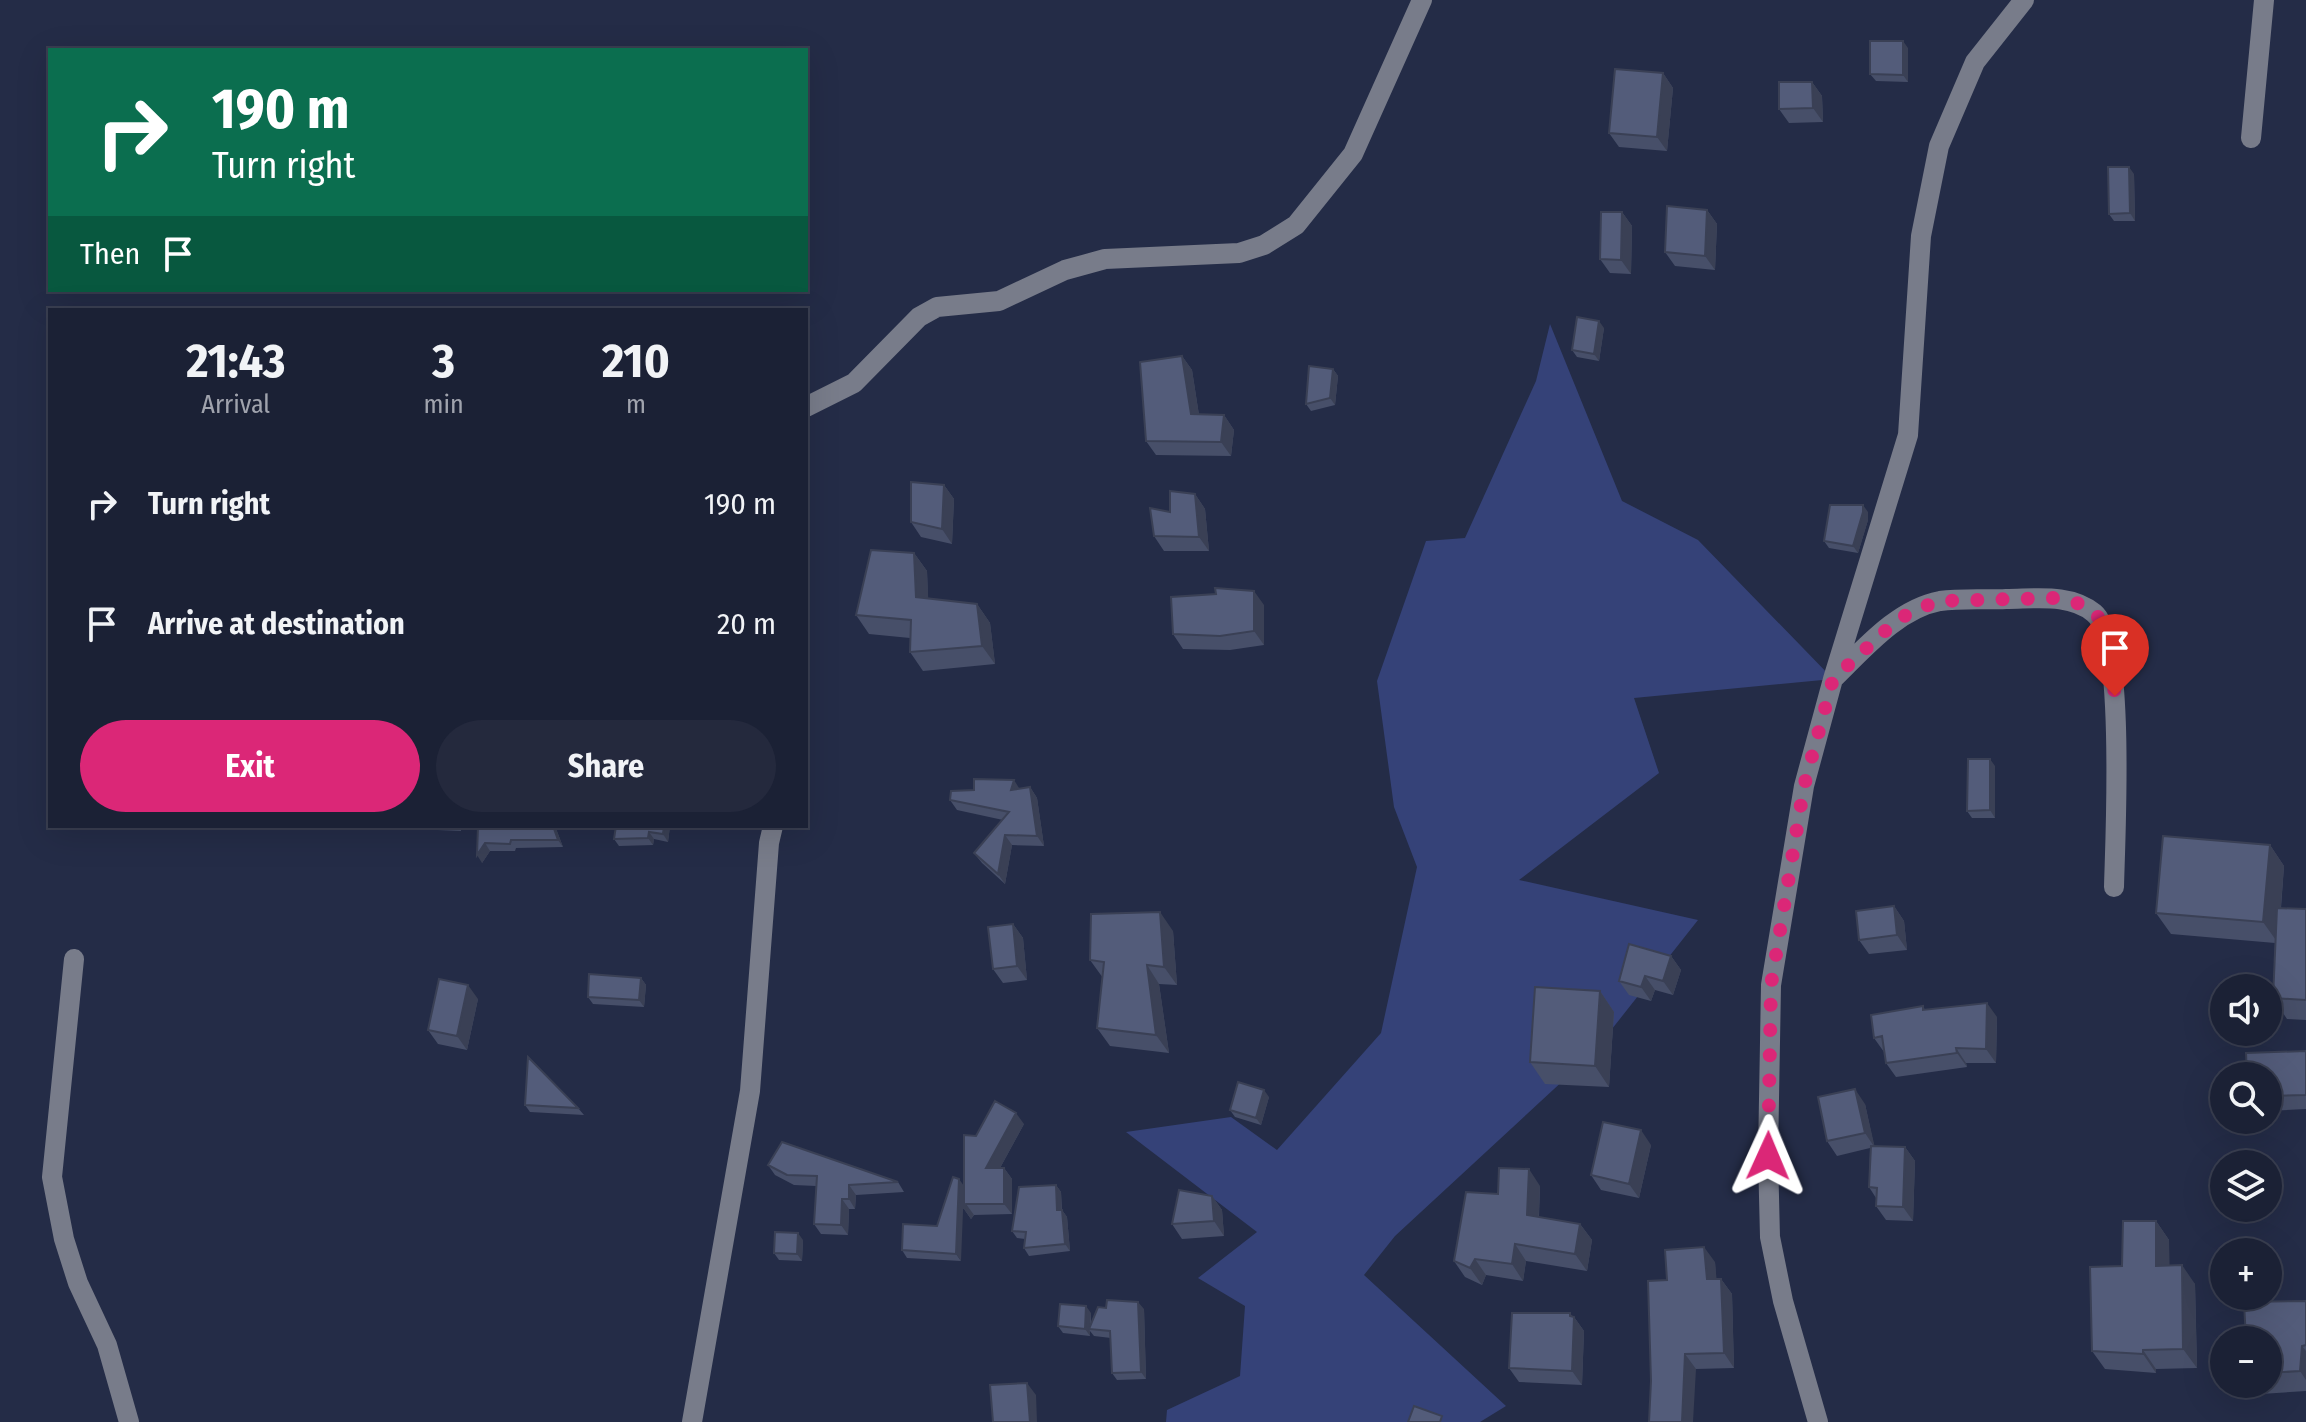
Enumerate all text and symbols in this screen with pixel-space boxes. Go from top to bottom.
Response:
text: 190 m [212,76,350,143]
icon: right [80,80,184,184]
text: Turn right [212,144,355,188]
icon: arrive [156,232,200,276]
text: Then [80,236,140,272]
text: 21:43 [186,332,285,390]
text: 3 [432,332,455,390]
text: 210 [602,332,670,390]
text: Arrival [201,389,270,420]
text: min [424,389,464,420]
text: m [626,389,646,420]
icon: right [80,482,124,526]
text: Turn right [148,486,270,522]
text: 190 m [704,486,776,522]
icon: arrive [80,602,124,646]
text: Arrive at destination [148,606,405,642]
text: 20 m [717,606,776,642]
pin [2081,614,2149,696]
icon: arrive [2093,626,2137,670]
button: Exit [80,720,420,812]
button: Share [436,720,776,812]
map controls [2210,974,2282,1398]
button: sound [2210,974,2282,1046]
button: search [2210,1062,2282,1134]
position arrow [1726,1114,1810,1198]
button: layers [2210,1150,2282,1222]
button: + [2210,1238,2282,1310]
button: − [2210,1326,2282,1398]

